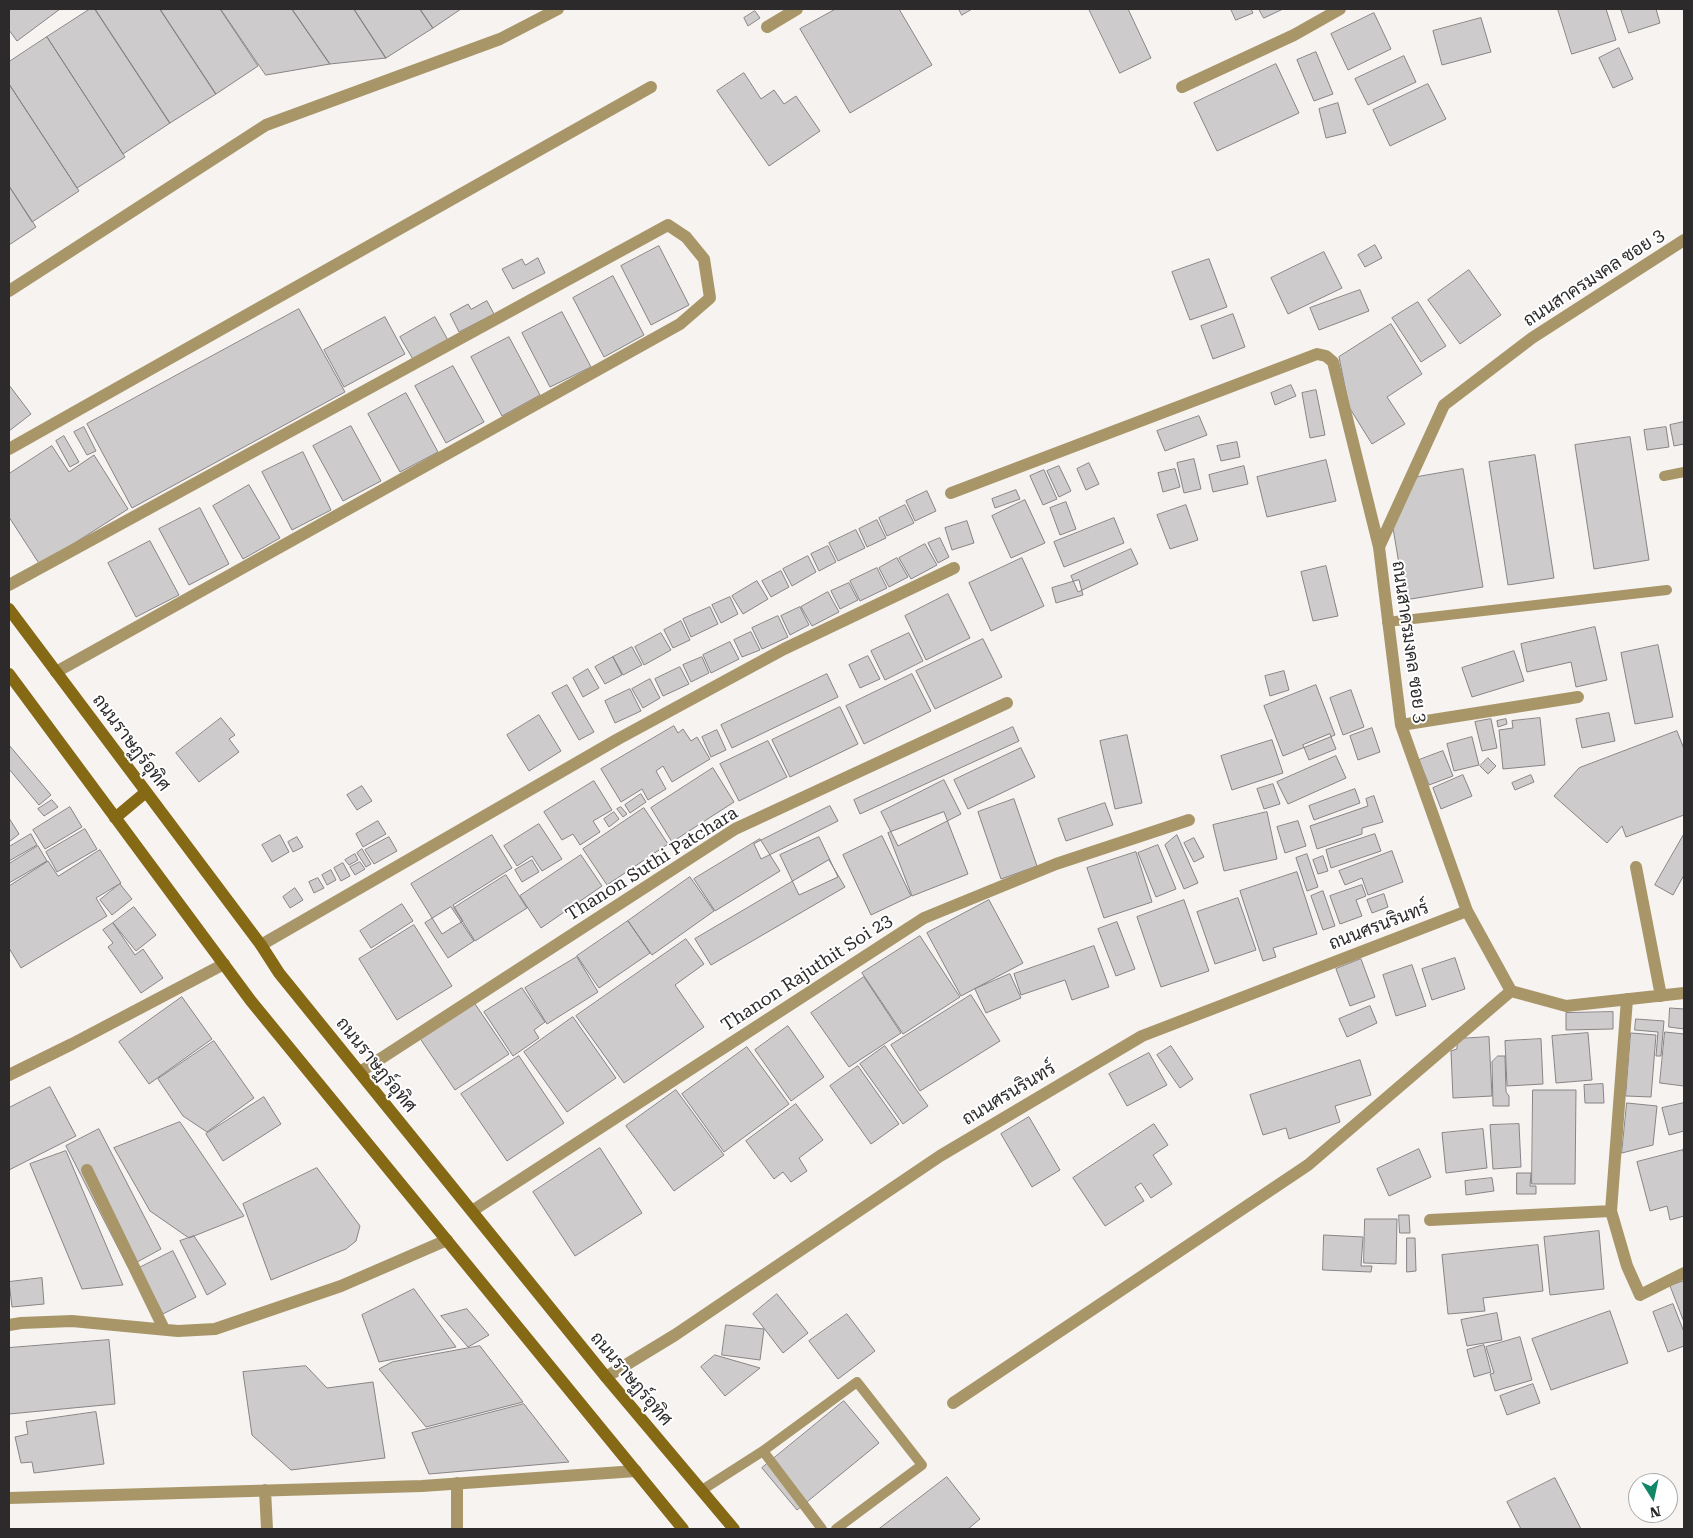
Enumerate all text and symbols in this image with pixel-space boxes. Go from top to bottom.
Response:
street label: ถนนสาครมงคล ซอย 3 [1519,224,1669,332]
street label: ถนนสาครมงคล ซอย 3 [1387,559,1431,725]
street label: ถนนราษฏร์อุทิศ [87,690,175,796]
street label: Thanon Suthi Patchara [562,802,742,926]
street label: ถนนศรนรินทร์ [1326,897,1432,955]
street label: Thanon Rajuthit Soi 23 [718,910,896,1036]
street label: ถนนราษฏร์อุทิศ [331,1013,421,1117]
street label: ถนนศรนรินทร์ [958,1058,1060,1130]
street label: ถนนราษฏร์อุทิศ [585,1328,677,1430]
north arrow [1628,1473,1678,1523]
text: N [1649,1503,1662,1521]

